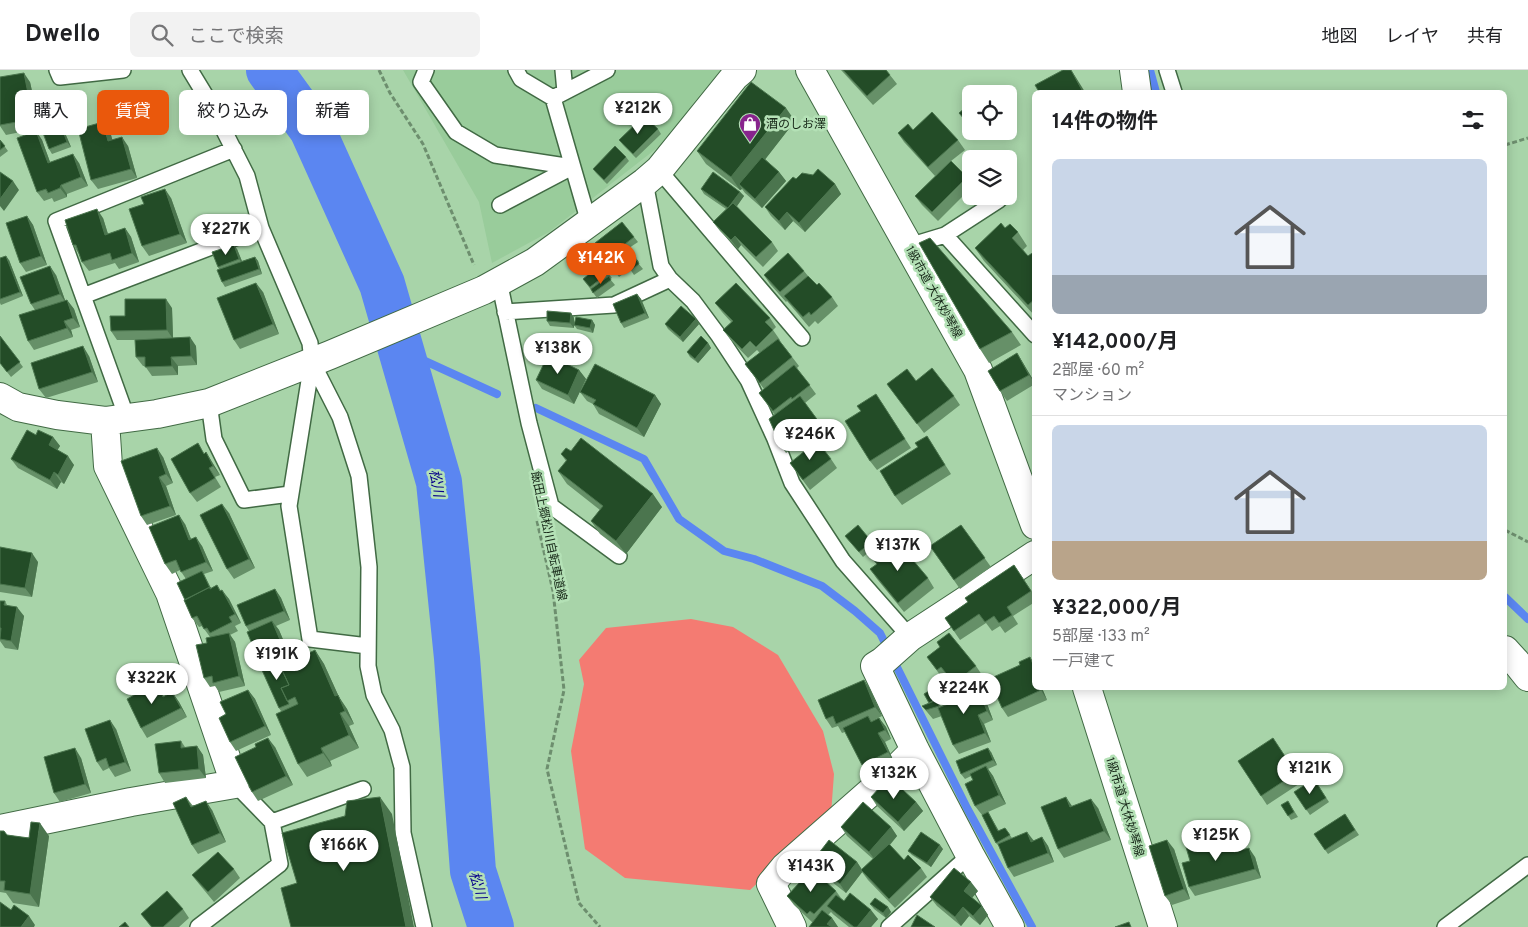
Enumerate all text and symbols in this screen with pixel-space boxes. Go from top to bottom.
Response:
search box [130,12,480,57]
text: Dwello [25,20,100,50]
icon: search [148,21,176,49]
text: ここで検索 [188,25,283,49]
text: 地図 [1322,26,1358,49]
text: レイヤ [1386,26,1439,49]
text: 共有 [1467,26,1503,49]
map controls [962,85,1017,205]
button: locate [962,85,1017,140]
chip: 購入 [15,90,87,135]
chip: 賃貸 [97,90,169,135]
chip: 絞り込み [179,90,287,135]
chip: 新着 [297,90,369,135]
pin: ¥212K [603,92,673,135]
text: ¥212K [614,99,662,119]
icon: filters [1459,106,1487,134]
text: 14件の物件 [1052,109,1158,136]
shop icon: 酒のしお澤 [738,112,762,143]
place label: 酒のしお澤 [766,117,826,133]
button: layers [962,150,1017,205]
icon: home [1225,192,1315,282]
pin: ¥227K [191,214,261,256]
text: ¥227K [202,220,251,240]
pin: ¥142K [566,242,636,285]
street label: 1級市道 大休妙琴線 [901,243,965,342]
text: ¥142K [577,249,625,269]
text: ¥142,000/月 [1052,329,1178,356]
pin: ¥138K [523,332,593,375]
text: ¥138K [534,339,582,359]
text: 2部屋 · 60 m² [1052,361,1144,381]
text: マンション [1052,386,1132,406]
pin: ¥246K [775,418,845,461]
text: ¥246K [785,425,835,445]
icon: home [1225,457,1315,547]
water label: 松川 [425,468,447,501]
street label: 飯田上郷松川自転車道線 [526,470,570,602]
pin: ¥137K [863,530,933,572]
text: ¥137K [875,536,921,556]
text: ¥322,000/月 [1052,595,1181,622]
text: 5部屋 · 133 m² [1052,627,1150,647]
pin: ¥191K [242,638,312,681]
text: ¥191K [255,645,299,665]
text: 一戸建て [1052,652,1116,672]
pin: ¥322K [117,662,187,705]
text: ¥322K [127,669,177,689]
pin: ¥224K [929,672,999,715]
text: ¥224K [939,679,989,699]
pin: ¥121K [1275,752,1345,795]
street label: 1級市道 大休妙琴線 [1101,756,1147,859]
pin: ¥132K [859,758,929,800]
text: ¥121K [1288,759,1332,779]
text: ¥132K [871,764,917,784]
pin: ¥125K [1181,820,1251,862]
text: ¥125K [1193,826,1240,846]
pin: ¥166K [309,830,379,872]
text: ¥166K [320,836,368,856]
pin: ¥143K [776,850,846,893]
text: ¥143K [787,857,835,877]
water label: 松川 [465,870,489,903]

